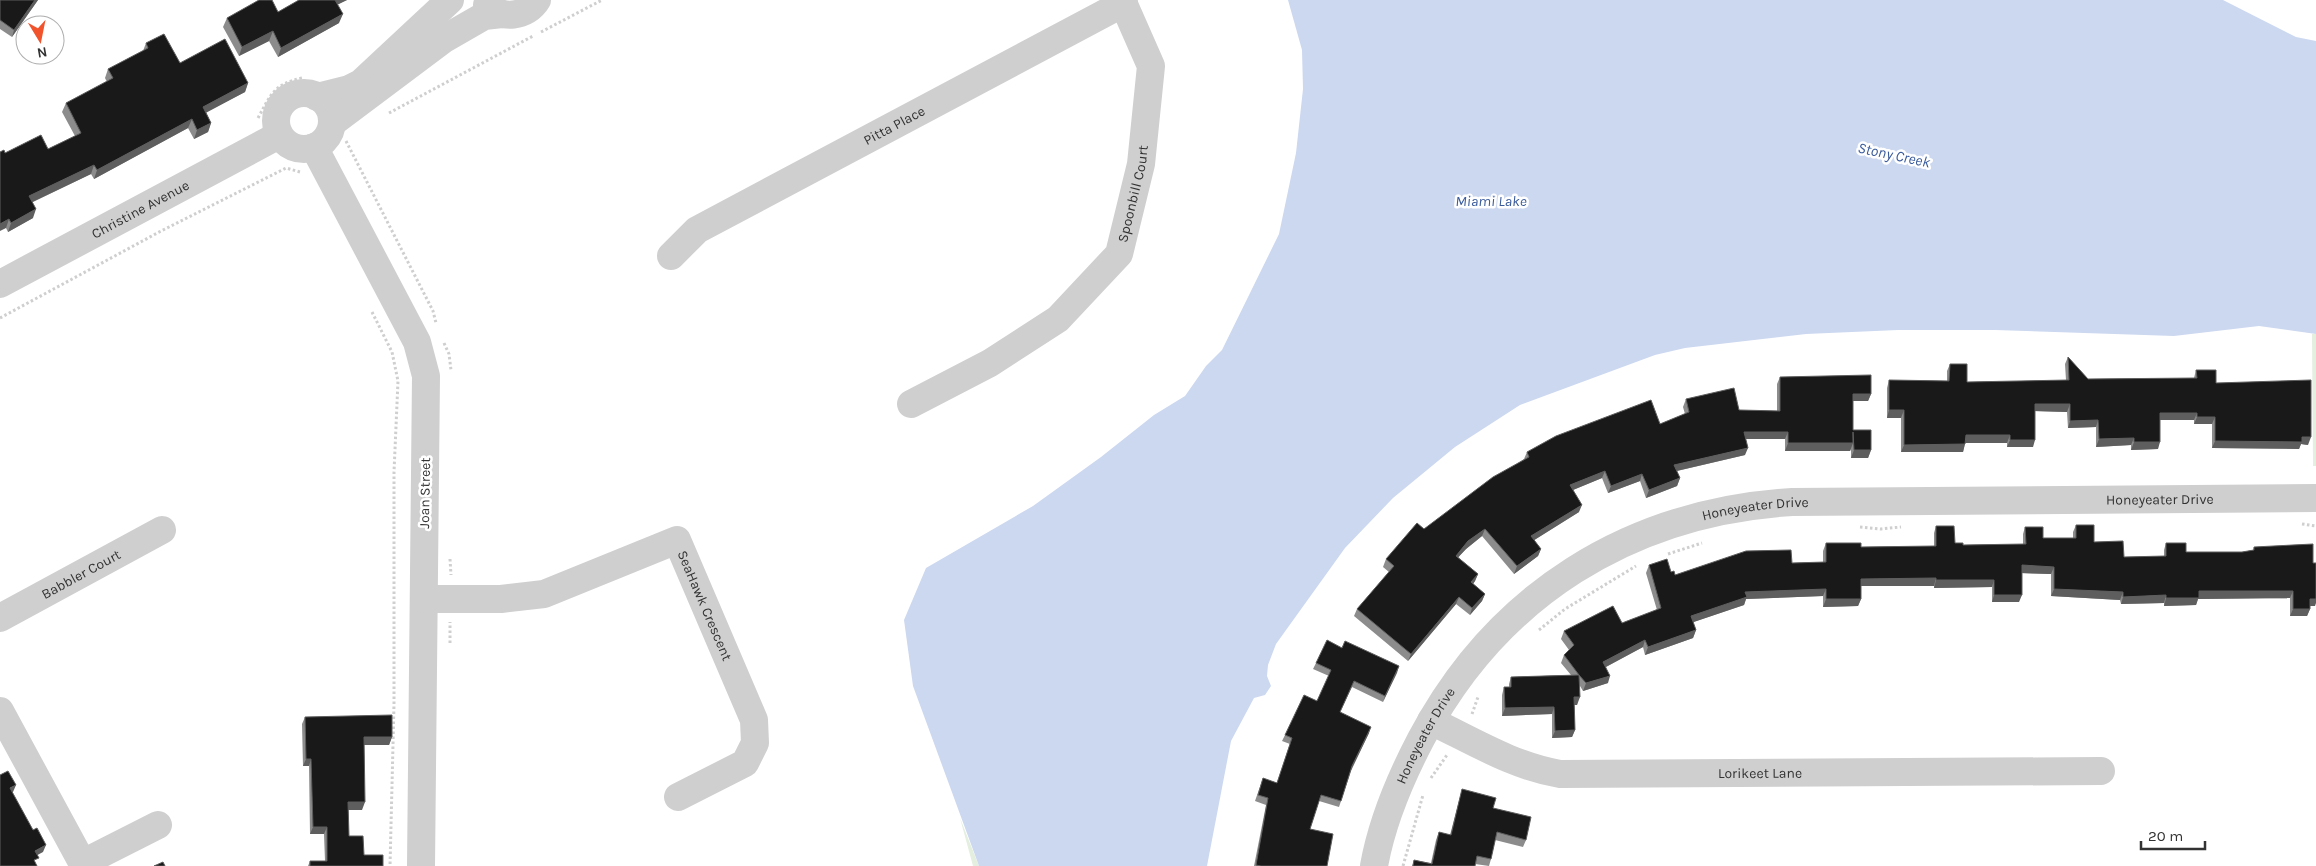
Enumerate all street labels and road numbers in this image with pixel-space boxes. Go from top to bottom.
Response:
street label: Pitta Place [860,102,928,149]
street label: Spoonbill Court [1114,144,1151,244]
street label: Christine Avenue [89,176,192,242]
street label: Joan Street [416,457,434,529]
street label: Honeyeater Drive [2106,490,2214,508]
street label: Honeyeater Drive [1700,493,1809,524]
street label: Babbler Court [38,546,123,602]
street label: SeaHawk Crescent [674,548,736,663]
street label: Honeyeater Drive [1392,684,1459,786]
street label: Lorikeet Lane [1718,764,1802,782]

